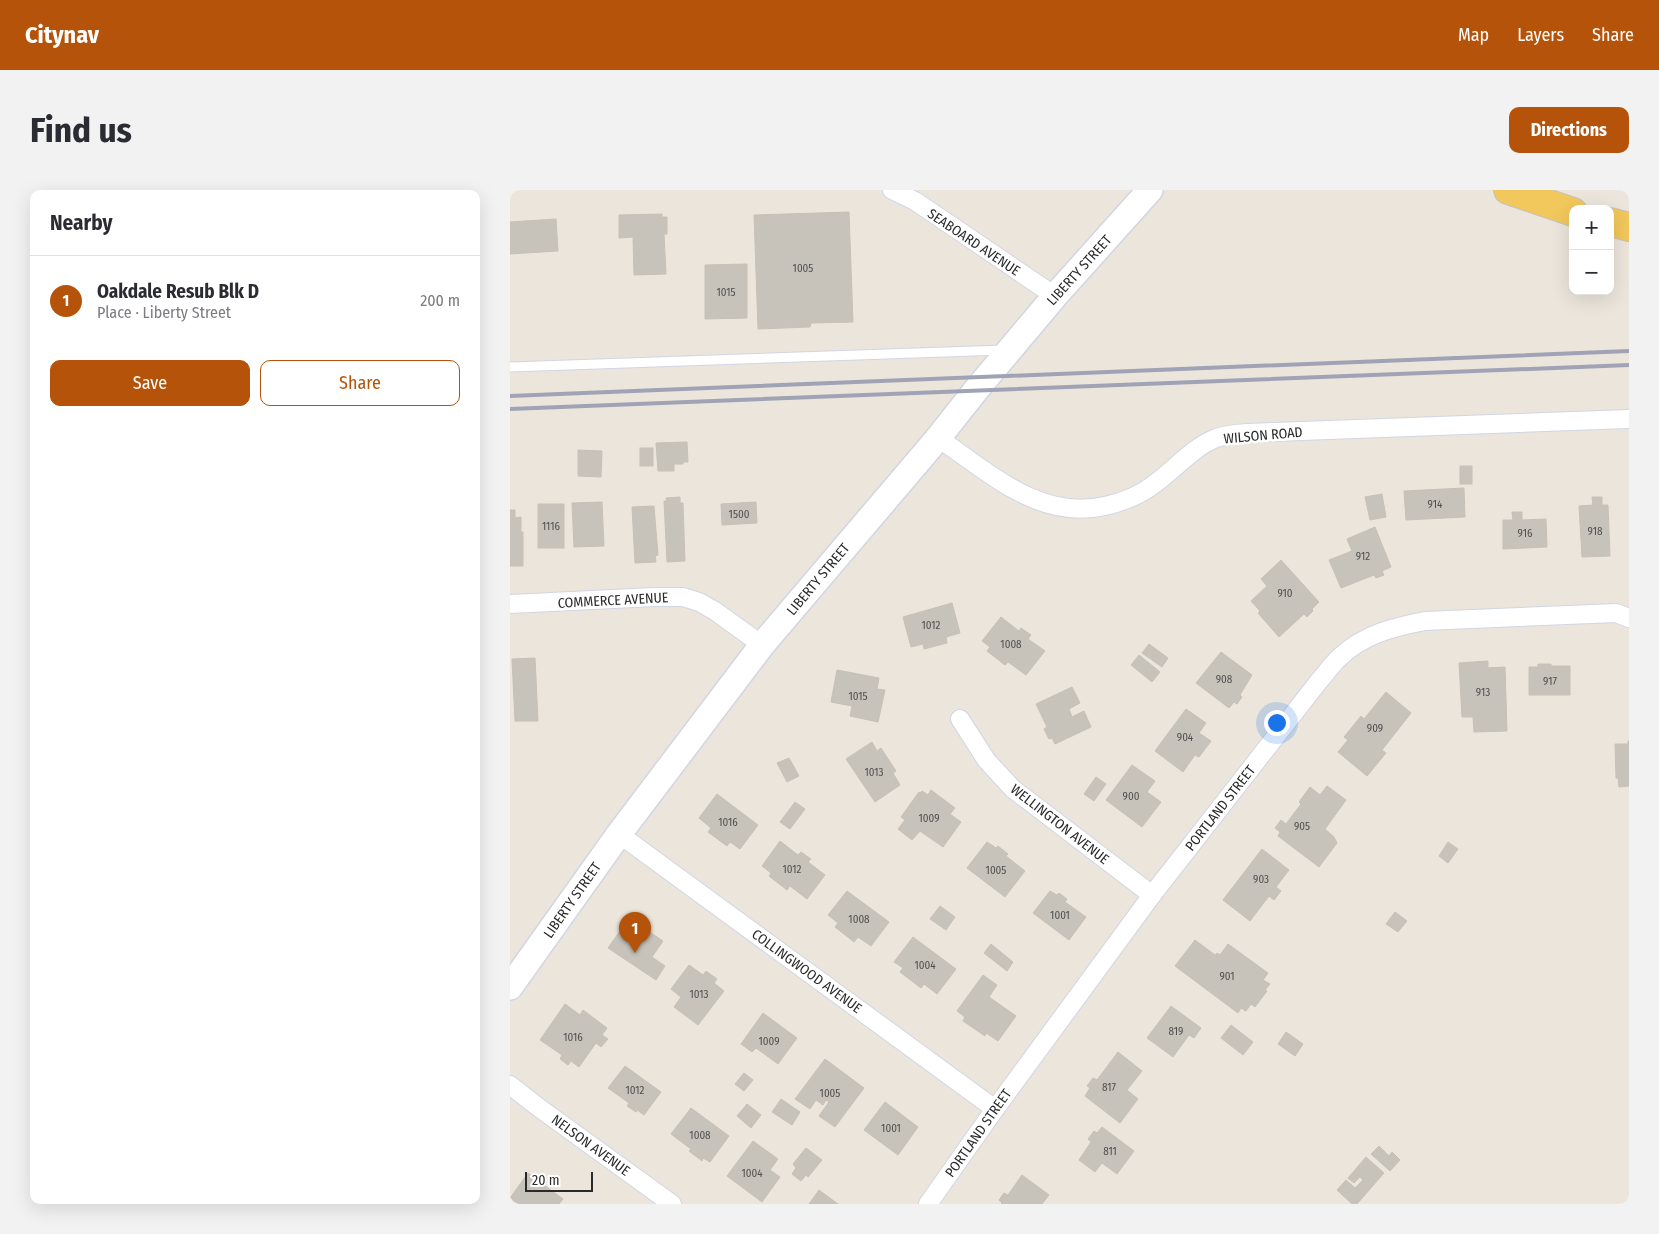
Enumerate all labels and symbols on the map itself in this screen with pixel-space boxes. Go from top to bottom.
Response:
street label: SEABOARD AVENUE [924,205,1023,280]
street label: LIBERTY STREET [1043,231,1116,309]
house number: 1005 [793,262,813,275]
house number: 1015 [716,286,736,299]
street label: WILSON ROAD [1223,424,1303,447]
house number: 914 [1428,498,1443,511]
house number: 1500 [729,508,750,521]
house number: 1116 [542,520,561,533]
house number: 918 [1588,525,1603,538]
house number: 916 [1518,527,1533,540]
street label: LIBERTY STREET [783,540,854,619]
house number: 912 [1356,550,1370,563]
house number: 910 [1277,587,1293,600]
street label: COMMERCE AVENUE [557,589,669,612]
house number: 1012 [922,619,941,632]
house number: 1008 [1000,638,1022,651]
house number: 908 [1216,673,1233,686]
house number: 917 [1543,675,1557,688]
house number: 913 [1476,686,1490,699]
house number: 1015 [848,690,868,703]
your location [1264,710,1290,736]
house number: 909 [1367,722,1383,735]
house number: 904 [1177,731,1194,744]
street label: PORTLAND STREET [1182,762,1259,854]
house number: 1013 [865,766,884,779]
street label: WELLINGTON AVENUE [1007,781,1113,868]
house number: 900 [1123,790,1140,803]
house number: 1009 [918,812,940,825]
house number: 1016 [718,816,738,829]
house number: 905 [1294,820,1310,833]
street label: LIBERTY STREET [540,859,605,941]
house number: 1012 [783,863,802,876]
house number: 1005 [986,864,1006,877]
house number: 903 [1253,873,1269,886]
house number: 1001 [1050,909,1070,922]
pin: 1 [619,912,651,953]
house number: 1008 [848,913,870,926]
street label: COLLINGWOOD AVENUE [748,926,865,1017]
house number: 1004 [914,959,936,972]
house number: 901 [1219,970,1235,983]
house number: 1013 [690,988,709,1001]
house number: 819 [1169,1025,1183,1038]
house number: 1016 [563,1031,583,1044]
house number: 1009 [758,1035,780,1048]
house number: 817 [1102,1081,1117,1094]
house number: 1012 [626,1084,645,1097]
street label: PORTLAND STREET [942,1085,1015,1181]
house number: 1005 [820,1087,840,1100]
street label: NELSON AVENUE [548,1111,634,1180]
house number: 1001 [881,1122,901,1135]
house number: 1008 [689,1129,711,1142]
house number: 811 [1103,1145,1117,1158]
house number: 1004 [741,1167,763,1180]
scale bar [525,1169,592,1192]

